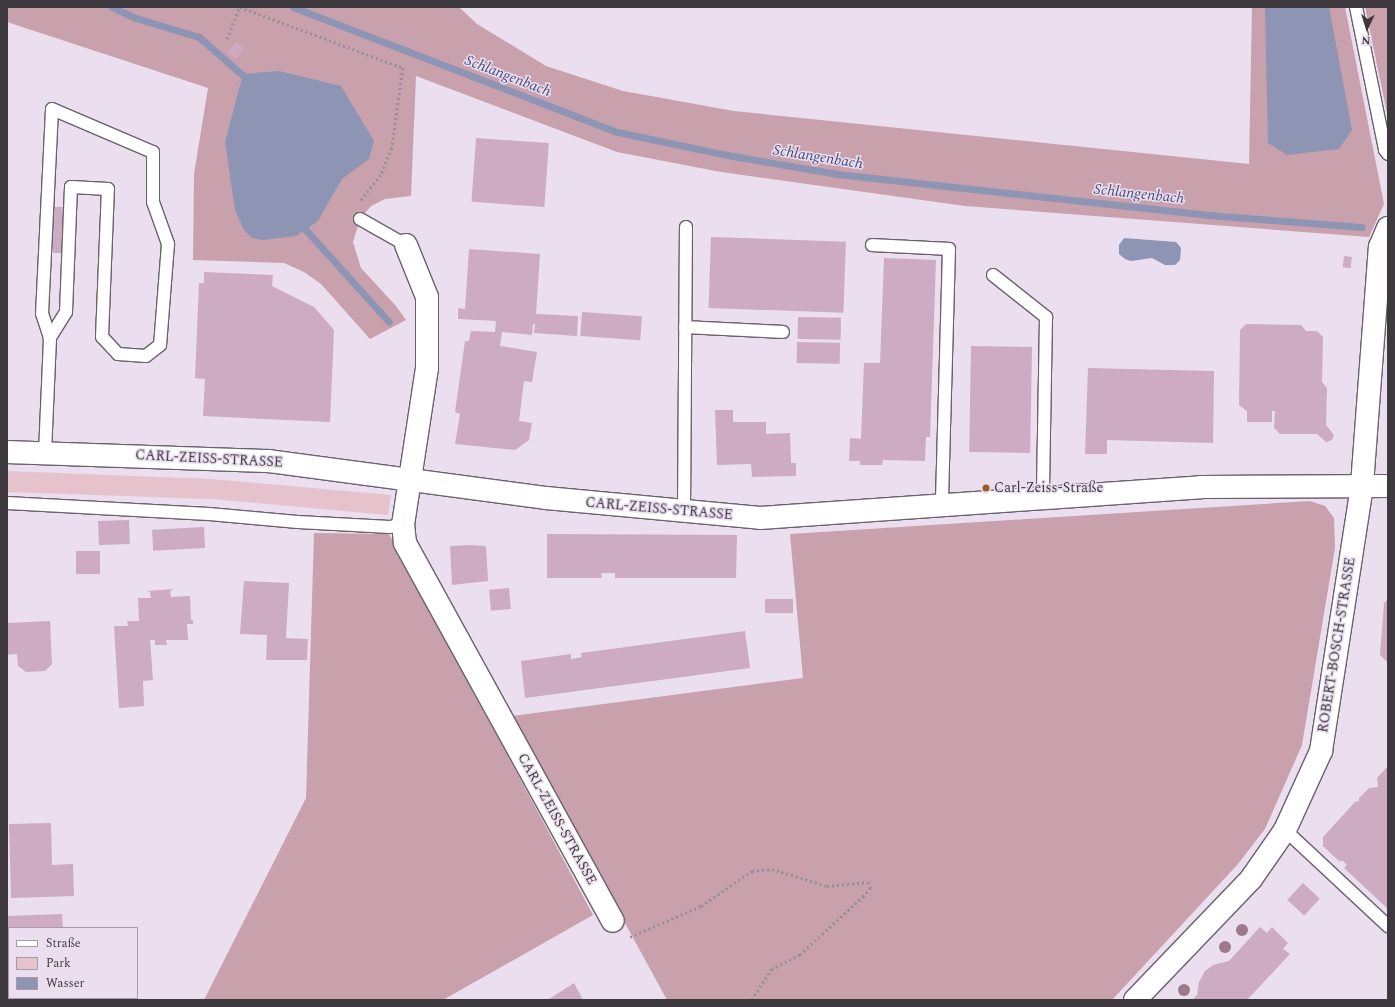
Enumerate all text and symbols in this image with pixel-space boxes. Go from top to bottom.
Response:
north arrow [1347,8,1387,48]
text: N [1361,32,1371,49]
water label: Schlangenbach [462,51,554,101]
water label: Schlangenbach [772,141,864,173]
water label: Schlangenbach [1093,180,1185,208]
street label: CARL-ZEISS-STRASSE [135,447,283,471]
place label: Carl-Zeiss-Straße [994,480,1103,496]
marker: Carl-Zeiss-Straße [981,483,991,493]
street label: CARL-ZEISS-STRASSE [585,494,733,524]
street label: ROBERT-BOSCH-STRASSE [1315,556,1359,734]
street label: CARL-ZEISS-STRASSE [514,750,600,888]
legend [8,927,138,999]
text: Straße [46,934,81,953]
text: Park [46,954,71,973]
text: Wasser [46,974,84,993]

